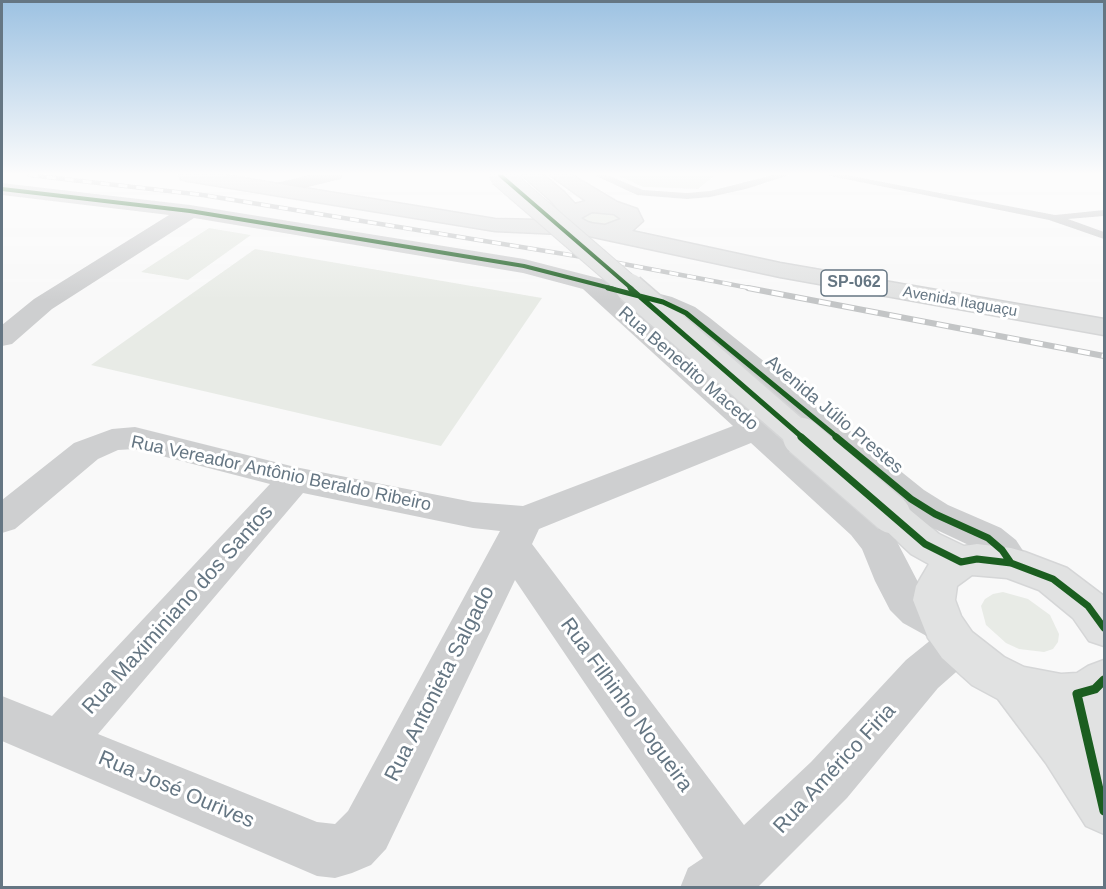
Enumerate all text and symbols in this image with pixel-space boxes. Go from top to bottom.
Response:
road number: SP-062 [821,270,887,296]
street label: Avenida Itaguaçu [901,283,1019,321]
street label: Rua Benedito Macedo [614,302,762,436]
street label: Avenida Júlio Prestes [761,351,907,479]
street label: Rua Vereador Antônio Beraldo Ribeiro [129,432,433,516]
street label: Rua Maximiniano dos Santos [77,500,279,720]
street label: Rua Antonieta Salgado [380,582,500,786]
street label: Rua Filhinho Nogueira [554,613,698,797]
street label: Rua Américo Firia [768,699,902,839]
street label: Rua José Ourives [94,746,258,834]

